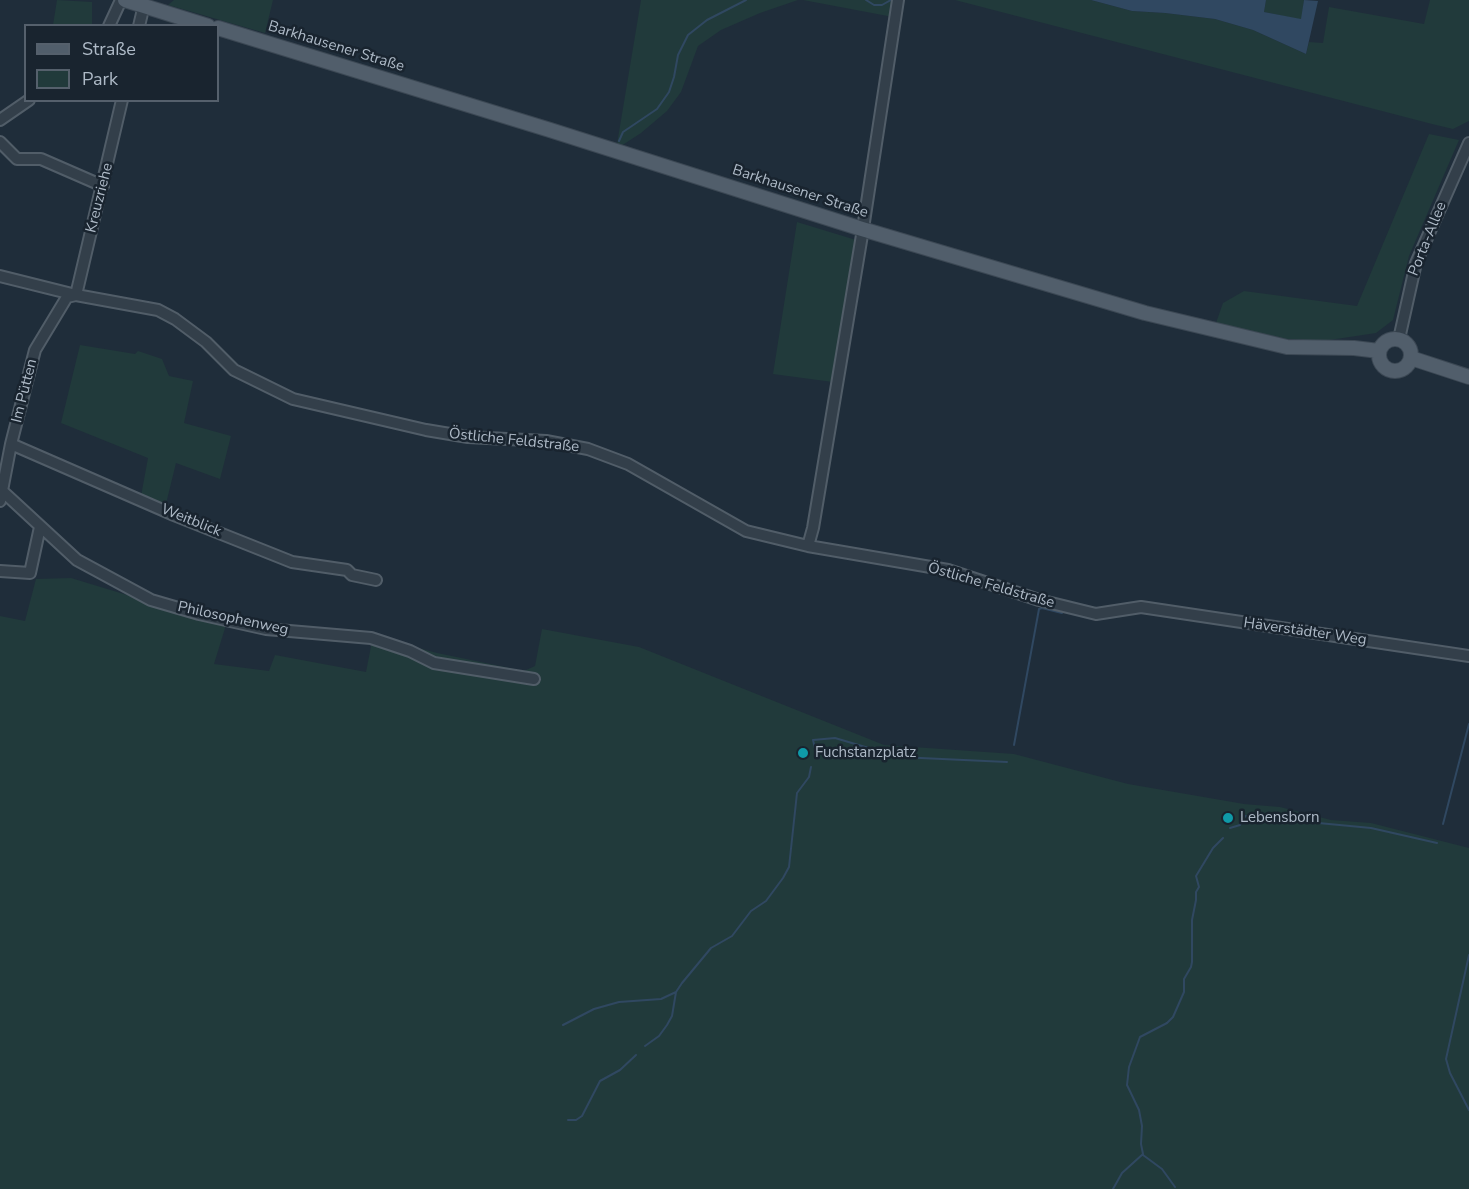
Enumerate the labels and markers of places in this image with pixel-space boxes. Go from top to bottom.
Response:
place label: Fuchstanzplatz [815,744,916,762]
marker: Fuchstanzplatz [796,746,810,760]
place label: Lebensborn [1240,809,1319,827]
marker: Lebensborn [1221,811,1235,825]

